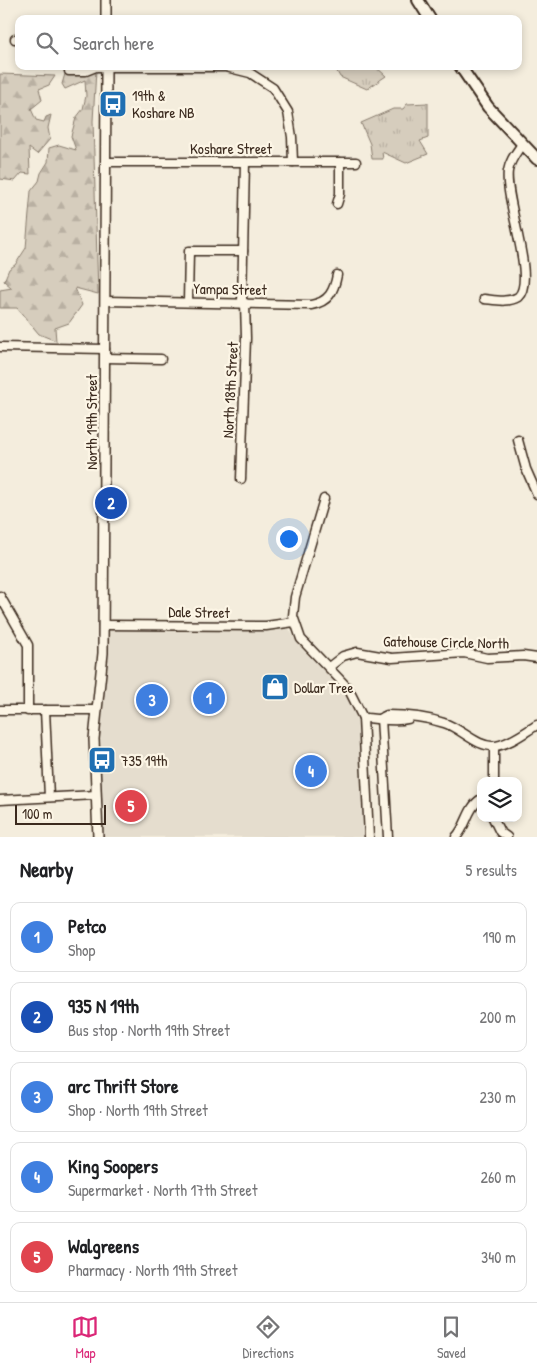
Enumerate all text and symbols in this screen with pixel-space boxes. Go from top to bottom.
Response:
search box [15,15,522,70]
icon: search [33,29,61,57]
text: Search here [73,30,154,56]
place label: 19th & Koshare NB [132,85,195,123]
bus stop icon: 19th & Koshare NB [98,89,128,119]
street label: Koshare Street [190,138,273,159]
street label: Yampa Street [193,278,268,300]
street label: North 18th Street [217,340,243,439]
street label: North 19th Street [81,373,102,470]
pin: 2 [95,484,127,522]
your location [276,526,302,552]
street label: Dale Street [168,601,231,623]
street label: Gatehouse Circle North [383,630,509,654]
shop icon: Dollar Tree [260,672,290,702]
place label: Dollar Tree [294,677,354,698]
pin: 1 [193,679,225,717]
pin: 3 [136,681,168,719]
bus stop icon: 735 19th [87,745,117,775]
place label: 735 19th [121,750,167,771]
pin: 4 [295,752,327,790]
map controls [477,777,522,822]
button: layers [477,777,522,822]
pin: 5 [115,787,147,825]
scale bar [15,802,106,825]
text: 100 m [22,804,52,823]
text: Nearby [20,855,73,884]
text: 5 results [466,859,517,881]
text: Petco [68,913,106,939]
text: 1 [34,926,40,948]
text: 190 m [483,926,516,948]
text: Shop [68,939,95,961]
text: 935 N 19th [68,993,139,1019]
text: 2 [33,1006,41,1028]
text: 200 m [480,1006,516,1028]
text: Bus stop · North 19th Street [68,1019,230,1041]
text: arc Thrift Store [68,1073,178,1099]
text: 3 [33,1086,41,1108]
text: 230 m [480,1086,516,1108]
text: Shop · North 19th Street [68,1099,208,1121]
text: King Soopers [68,1153,158,1179]
text: 4 [34,1166,40,1188]
text: 260 m [480,1166,516,1188]
text: Supermarket · North 17th Street [68,1179,257,1201]
text: Walgreens [68,1233,139,1259]
text: 5 [34,1246,40,1268]
text: 340 m [481,1246,516,1268]
text: Pharmacy · North 19th Street [68,1259,237,1281]
tab: Map [71,1313,99,1362]
tab: Directions [242,1313,294,1362]
tab: Saved [437,1313,466,1362]

